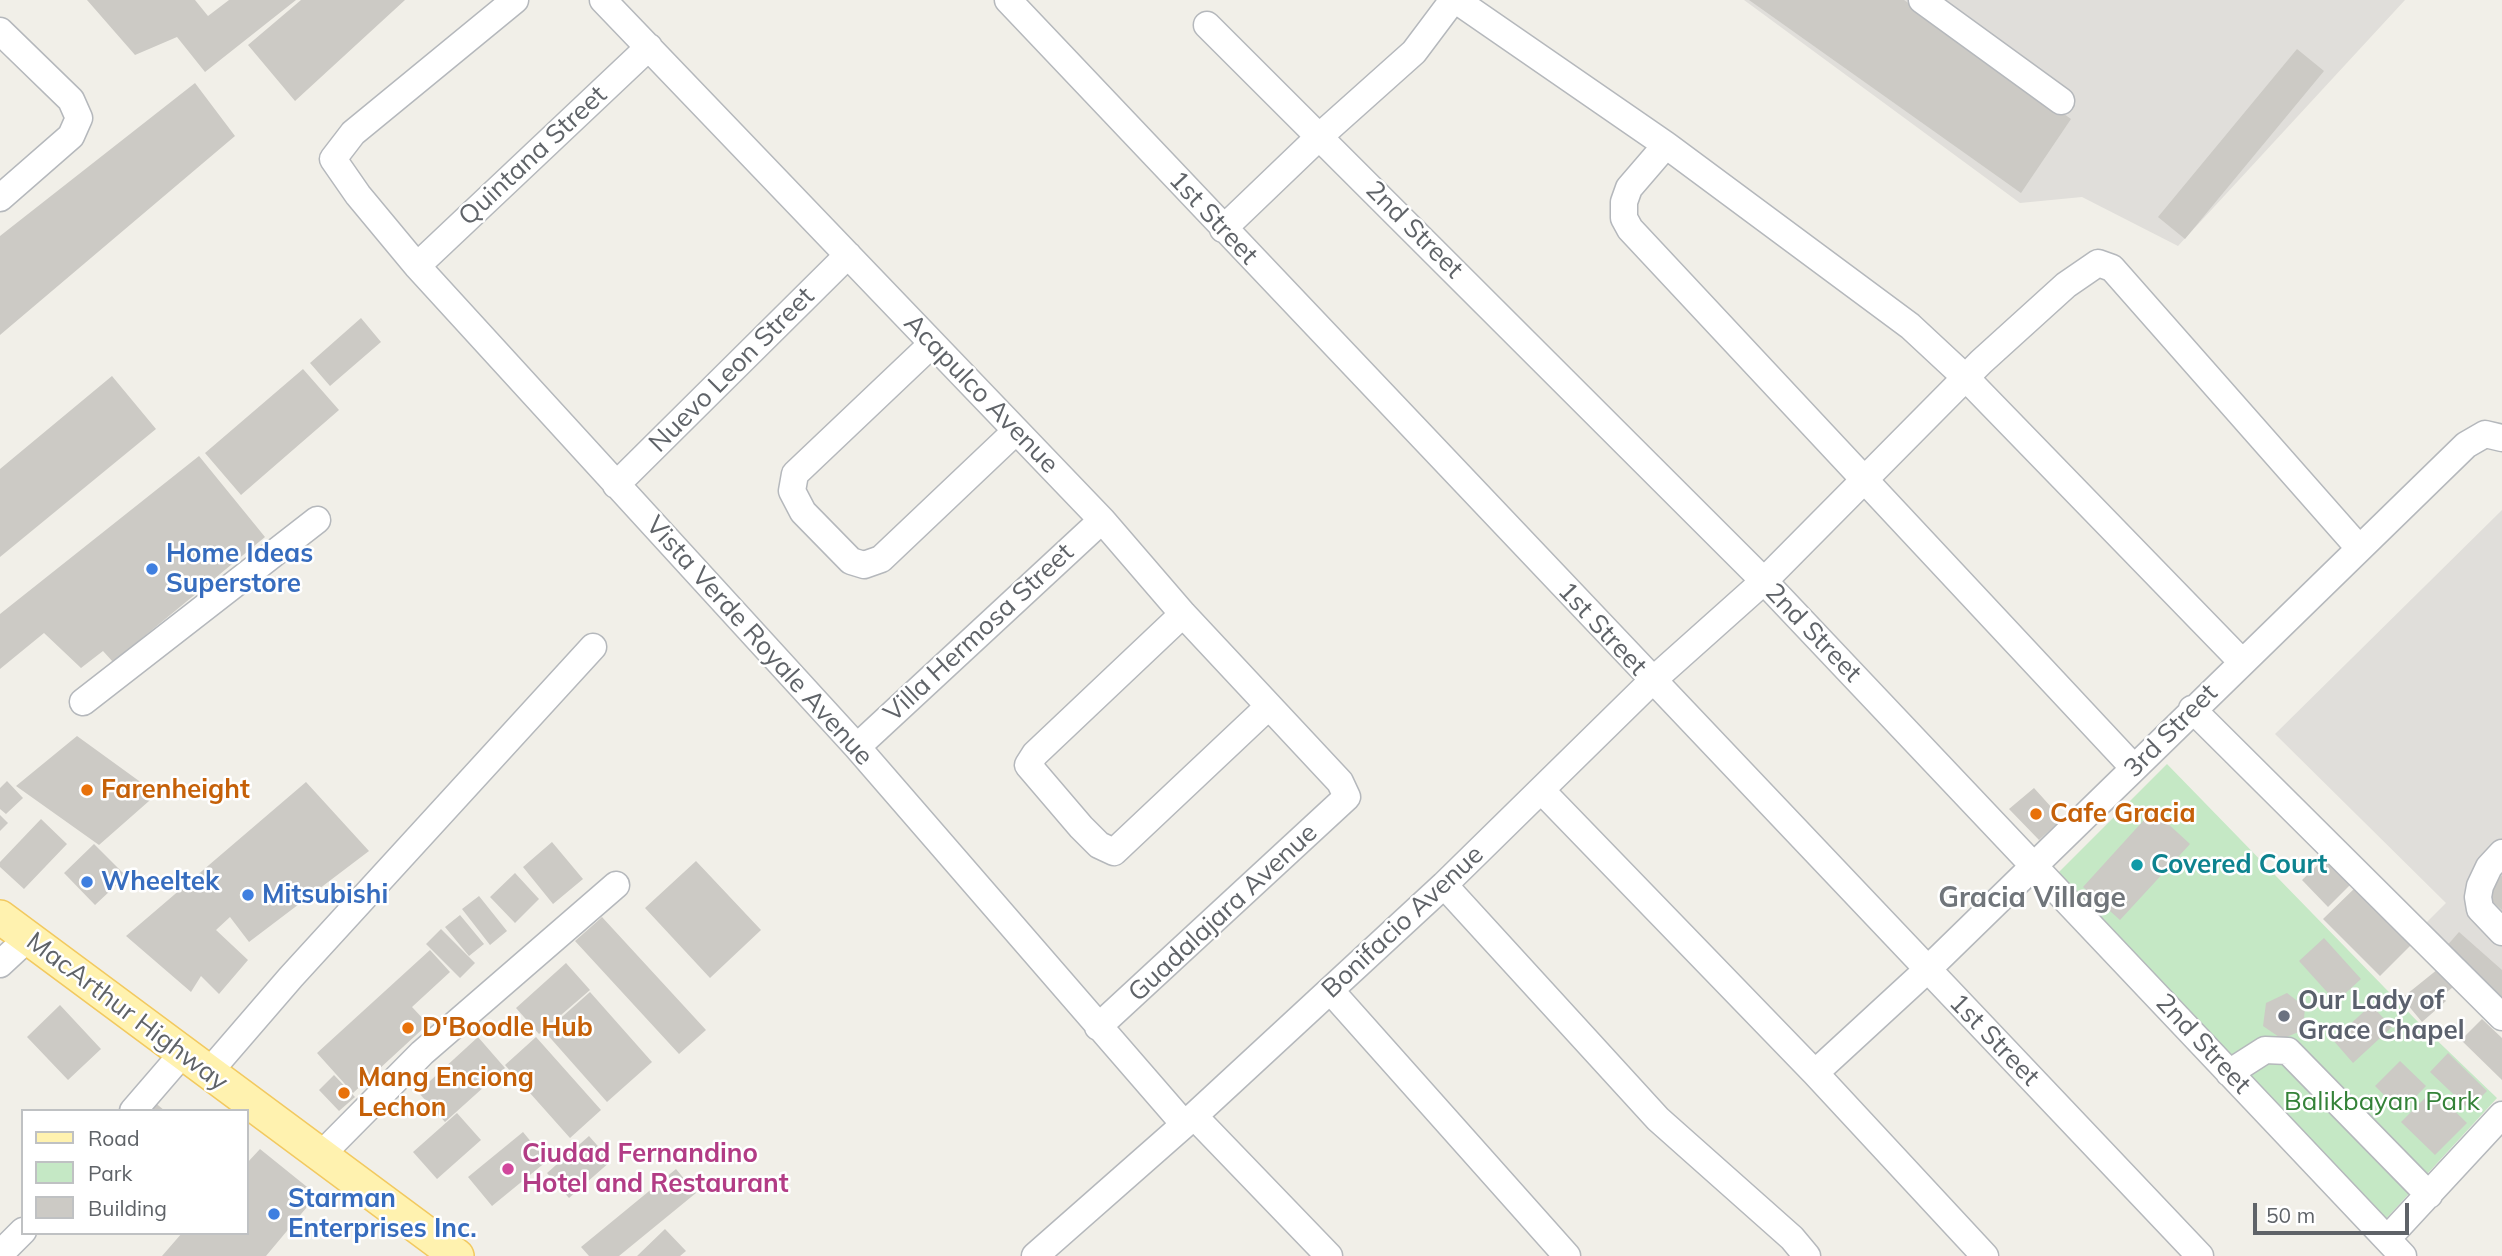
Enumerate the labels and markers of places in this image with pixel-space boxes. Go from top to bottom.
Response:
place label: Home Ideas Superstore [166,538,313,600]
marker: Home Ideas Superstore [144,561,160,577]
place label: Farenheight [101,774,250,806]
marker: Farenheight [79,782,95,798]
place label: Cafe Gracia [2050,798,2196,830]
marker: Cafe Gracia [2028,806,2044,822]
place label: Covered Court [2151,849,2327,881]
marker: Covered Court [2129,857,2145,873]
place label: Wheeltek [101,866,219,898]
marker: Wheeltek [79,874,95,890]
place label: Mitsubishi [262,879,388,911]
marker: Mitsubishi [240,887,256,903]
place label: Our Lady of Grace Chapel [2298,985,2464,1046]
marker: Our Lady of Grace Chapel [2276,1008,2292,1024]
place label: D'Boodle Hub [422,1012,593,1044]
marker: D'Boodle Hub [400,1020,416,1036]
place label: Mang Enciong Lechon [358,1062,534,1124]
marker: Mang Enciong Lechon [336,1085,352,1101]
place label: Ciudad Fernandino Hotel and Restaurant [522,1138,789,1200]
marker: Ciudad Fernandino Hotel and Restaurant [500,1161,516,1177]
place label: Starman Enterprises Inc. [288,1183,477,1244]
marker: Starman Enterprises Inc. [266,1206,282,1222]

